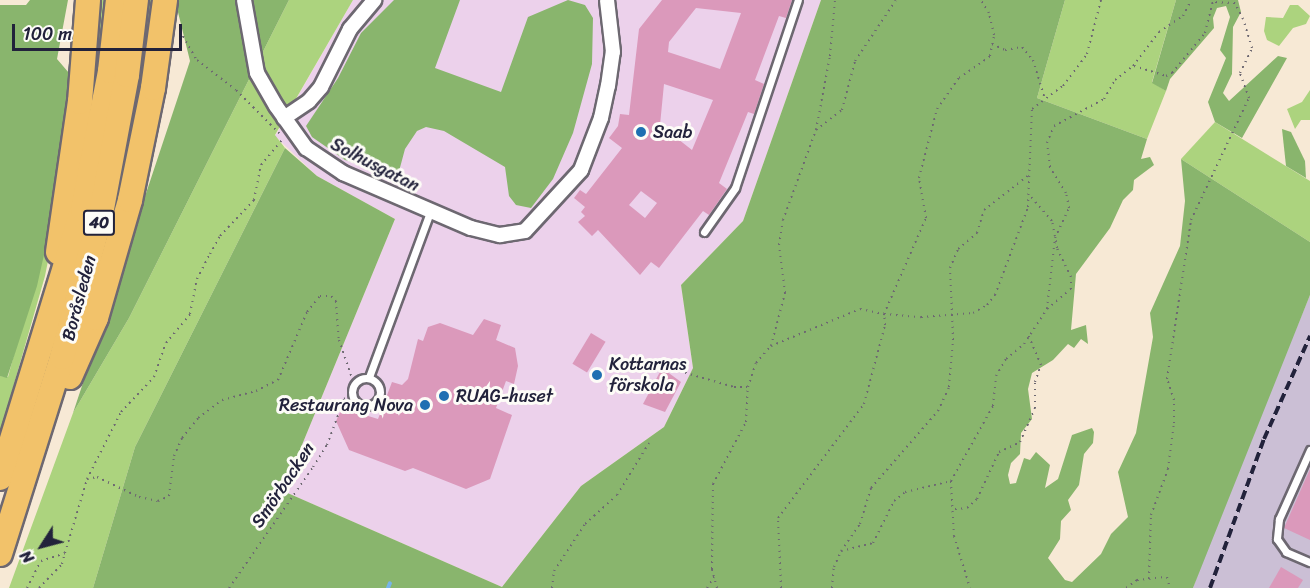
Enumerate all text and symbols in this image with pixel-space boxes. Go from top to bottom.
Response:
scale bar [15,12,184,50]
text: 100 m [23,18,72,50]
place label: Saab [653,121,692,143]
marker: Saab [634,125,648,139]
street label: Solhusgatan [327,133,423,197]
road number: 40 [82,210,116,236]
street label: Boråsleden [57,253,101,343]
place label: Kottarnas förskola [609,354,686,397]
marker: Kottarnas förskola [590,368,604,382]
place label: RUAG-huset [456,385,553,407]
marker: RUAG-huset [437,389,451,403]
place label: Restaurang Nova [279,394,413,416]
marker: Restaurang Nova [418,398,432,412]
street label: Smörbacken [247,438,319,532]
north arrow [12,516,72,576]
text: N [12,544,42,570]

